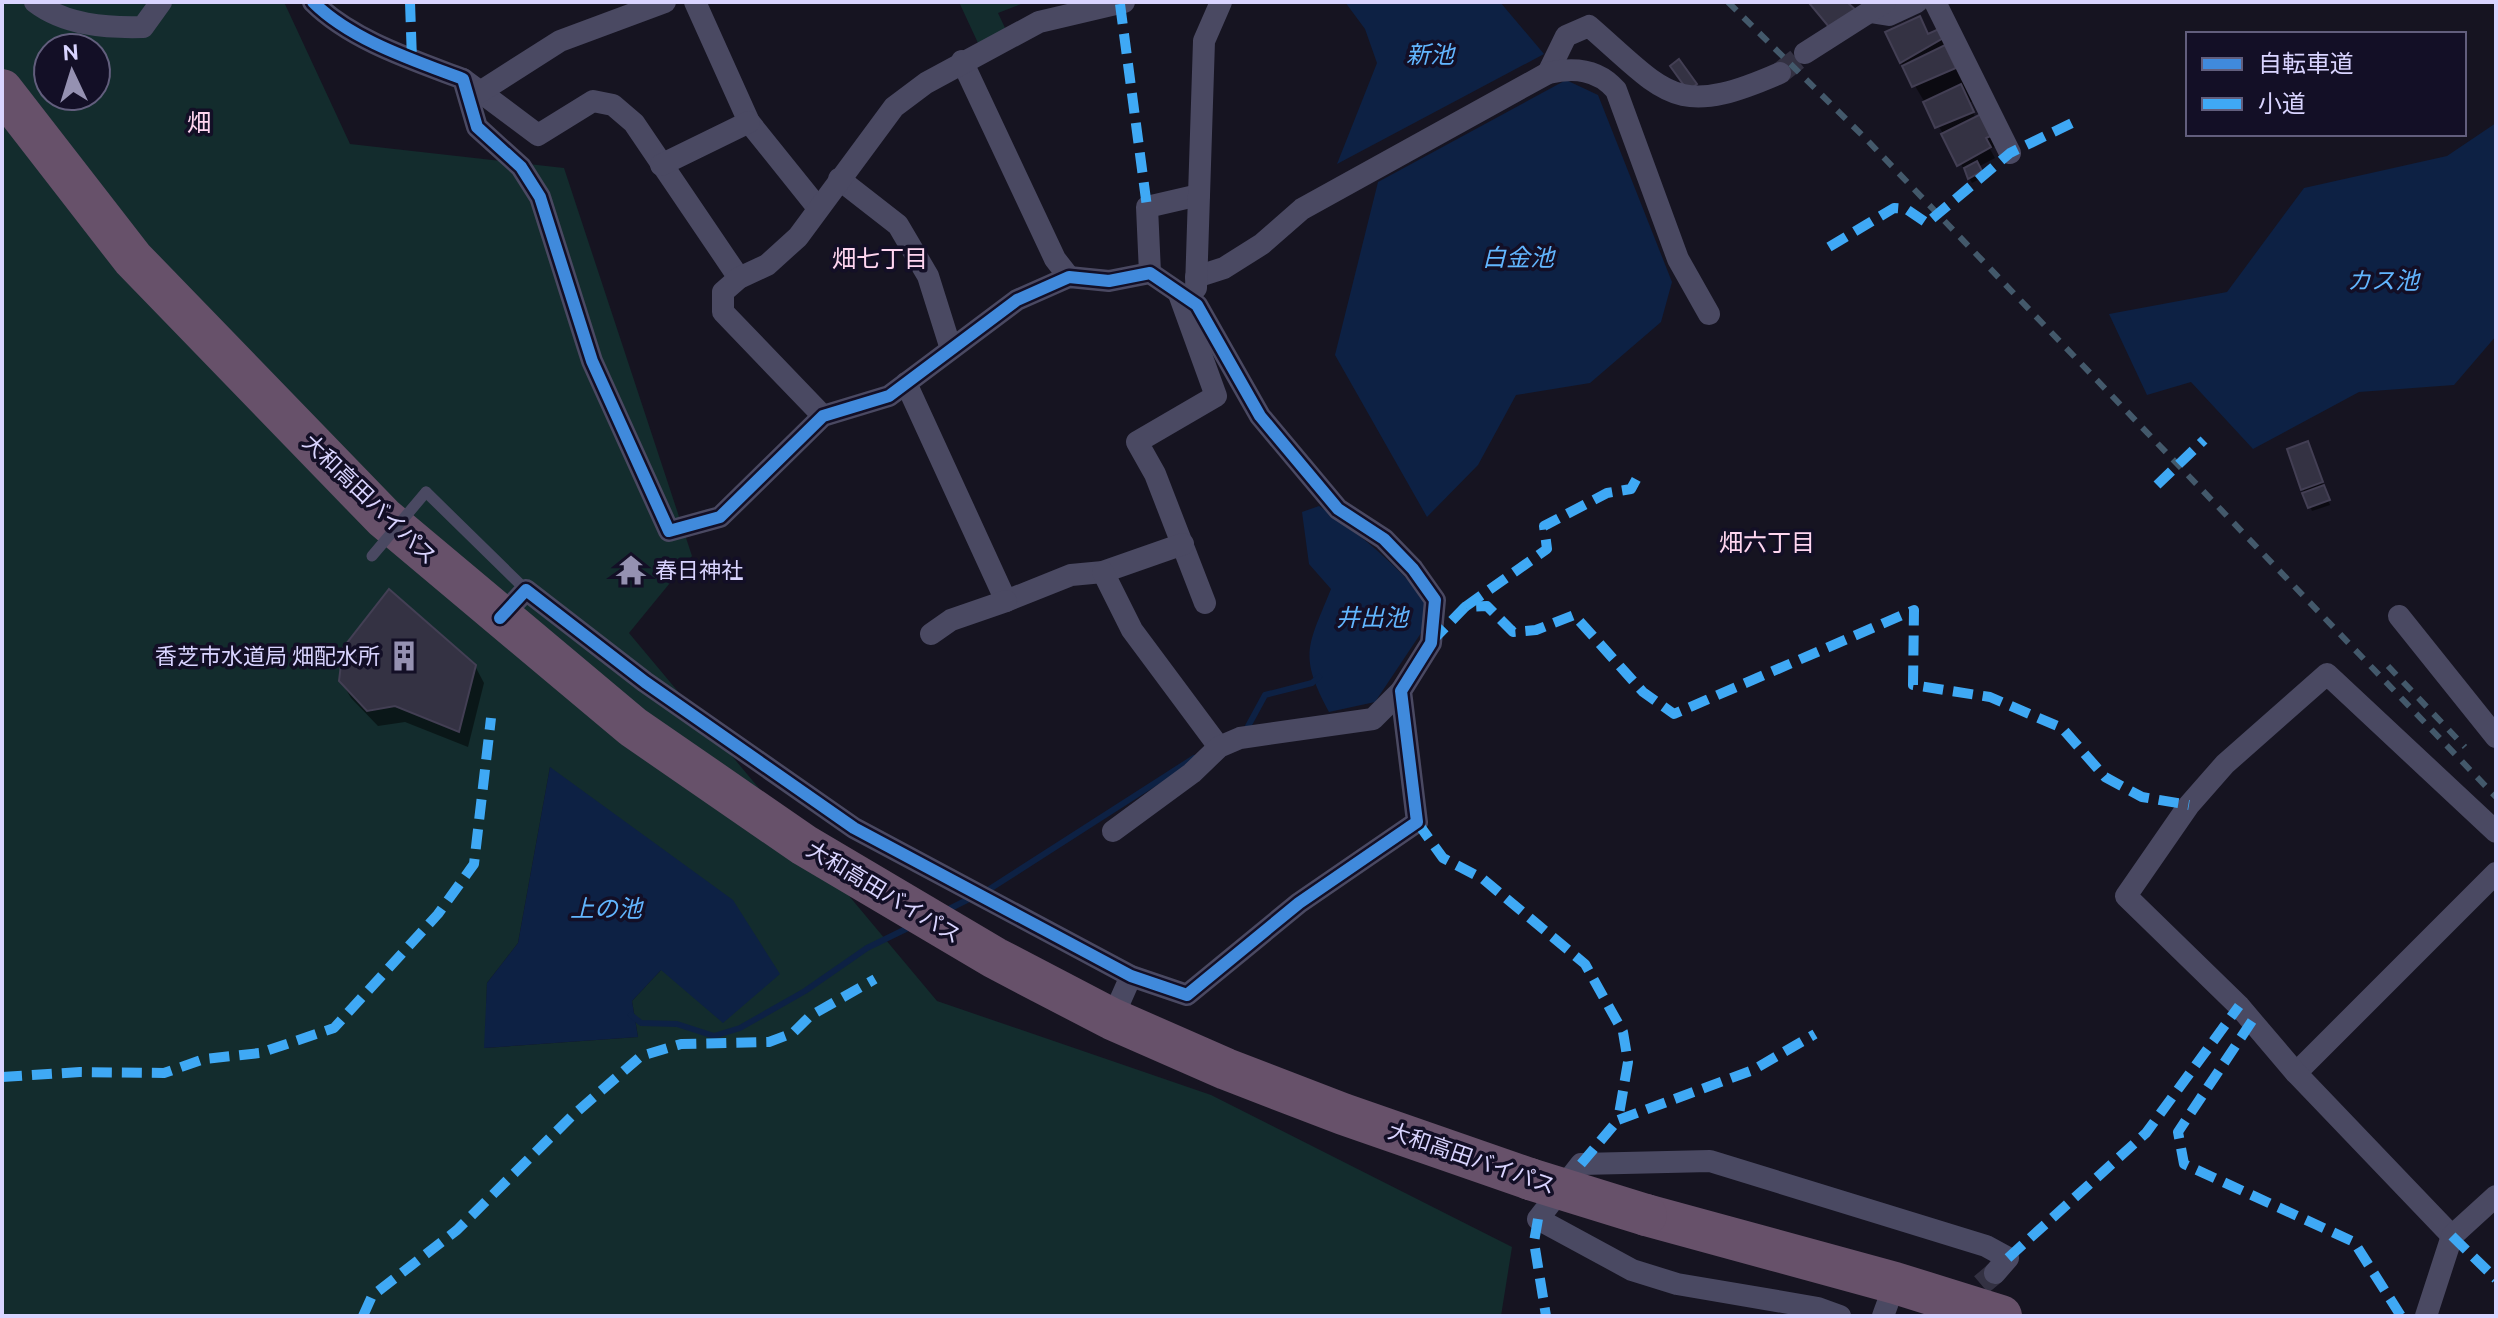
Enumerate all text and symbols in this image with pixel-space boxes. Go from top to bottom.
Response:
north arrow [32,32,112,112]
legend [2186,32,2466,136]
text: N [62,39,80,65]
water label: 新池 [1406,41,1456,68]
text: 自転車道 [2258,50,2354,77]
text: 小道 [2258,90,2306,117]
district label: 畑 [187,109,211,136]
water label: 白金池 [1482,244,1556,271]
district label: 畑七丁目 [832,245,928,272]
water label: カス池 [2347,267,2421,294]
street label: 大和高田バイパス [299,429,442,569]
district label: 畑六丁目 [1719,529,1815,556]
temple icon: 春日神社 [614,553,648,587]
place label: 春日神社 [655,557,743,582]
water label: 井出池 [1336,604,1410,631]
building icon: 香芝市水道局 畑配水所 [387,639,421,673]
place label: 香芝市水道局 畑配水所 [155,643,380,668]
street label: 大和高田バイパス [803,836,966,947]
water label: 上の池 [570,895,644,922]
street label: 大和高田バイパス [1385,1117,1559,1198]

